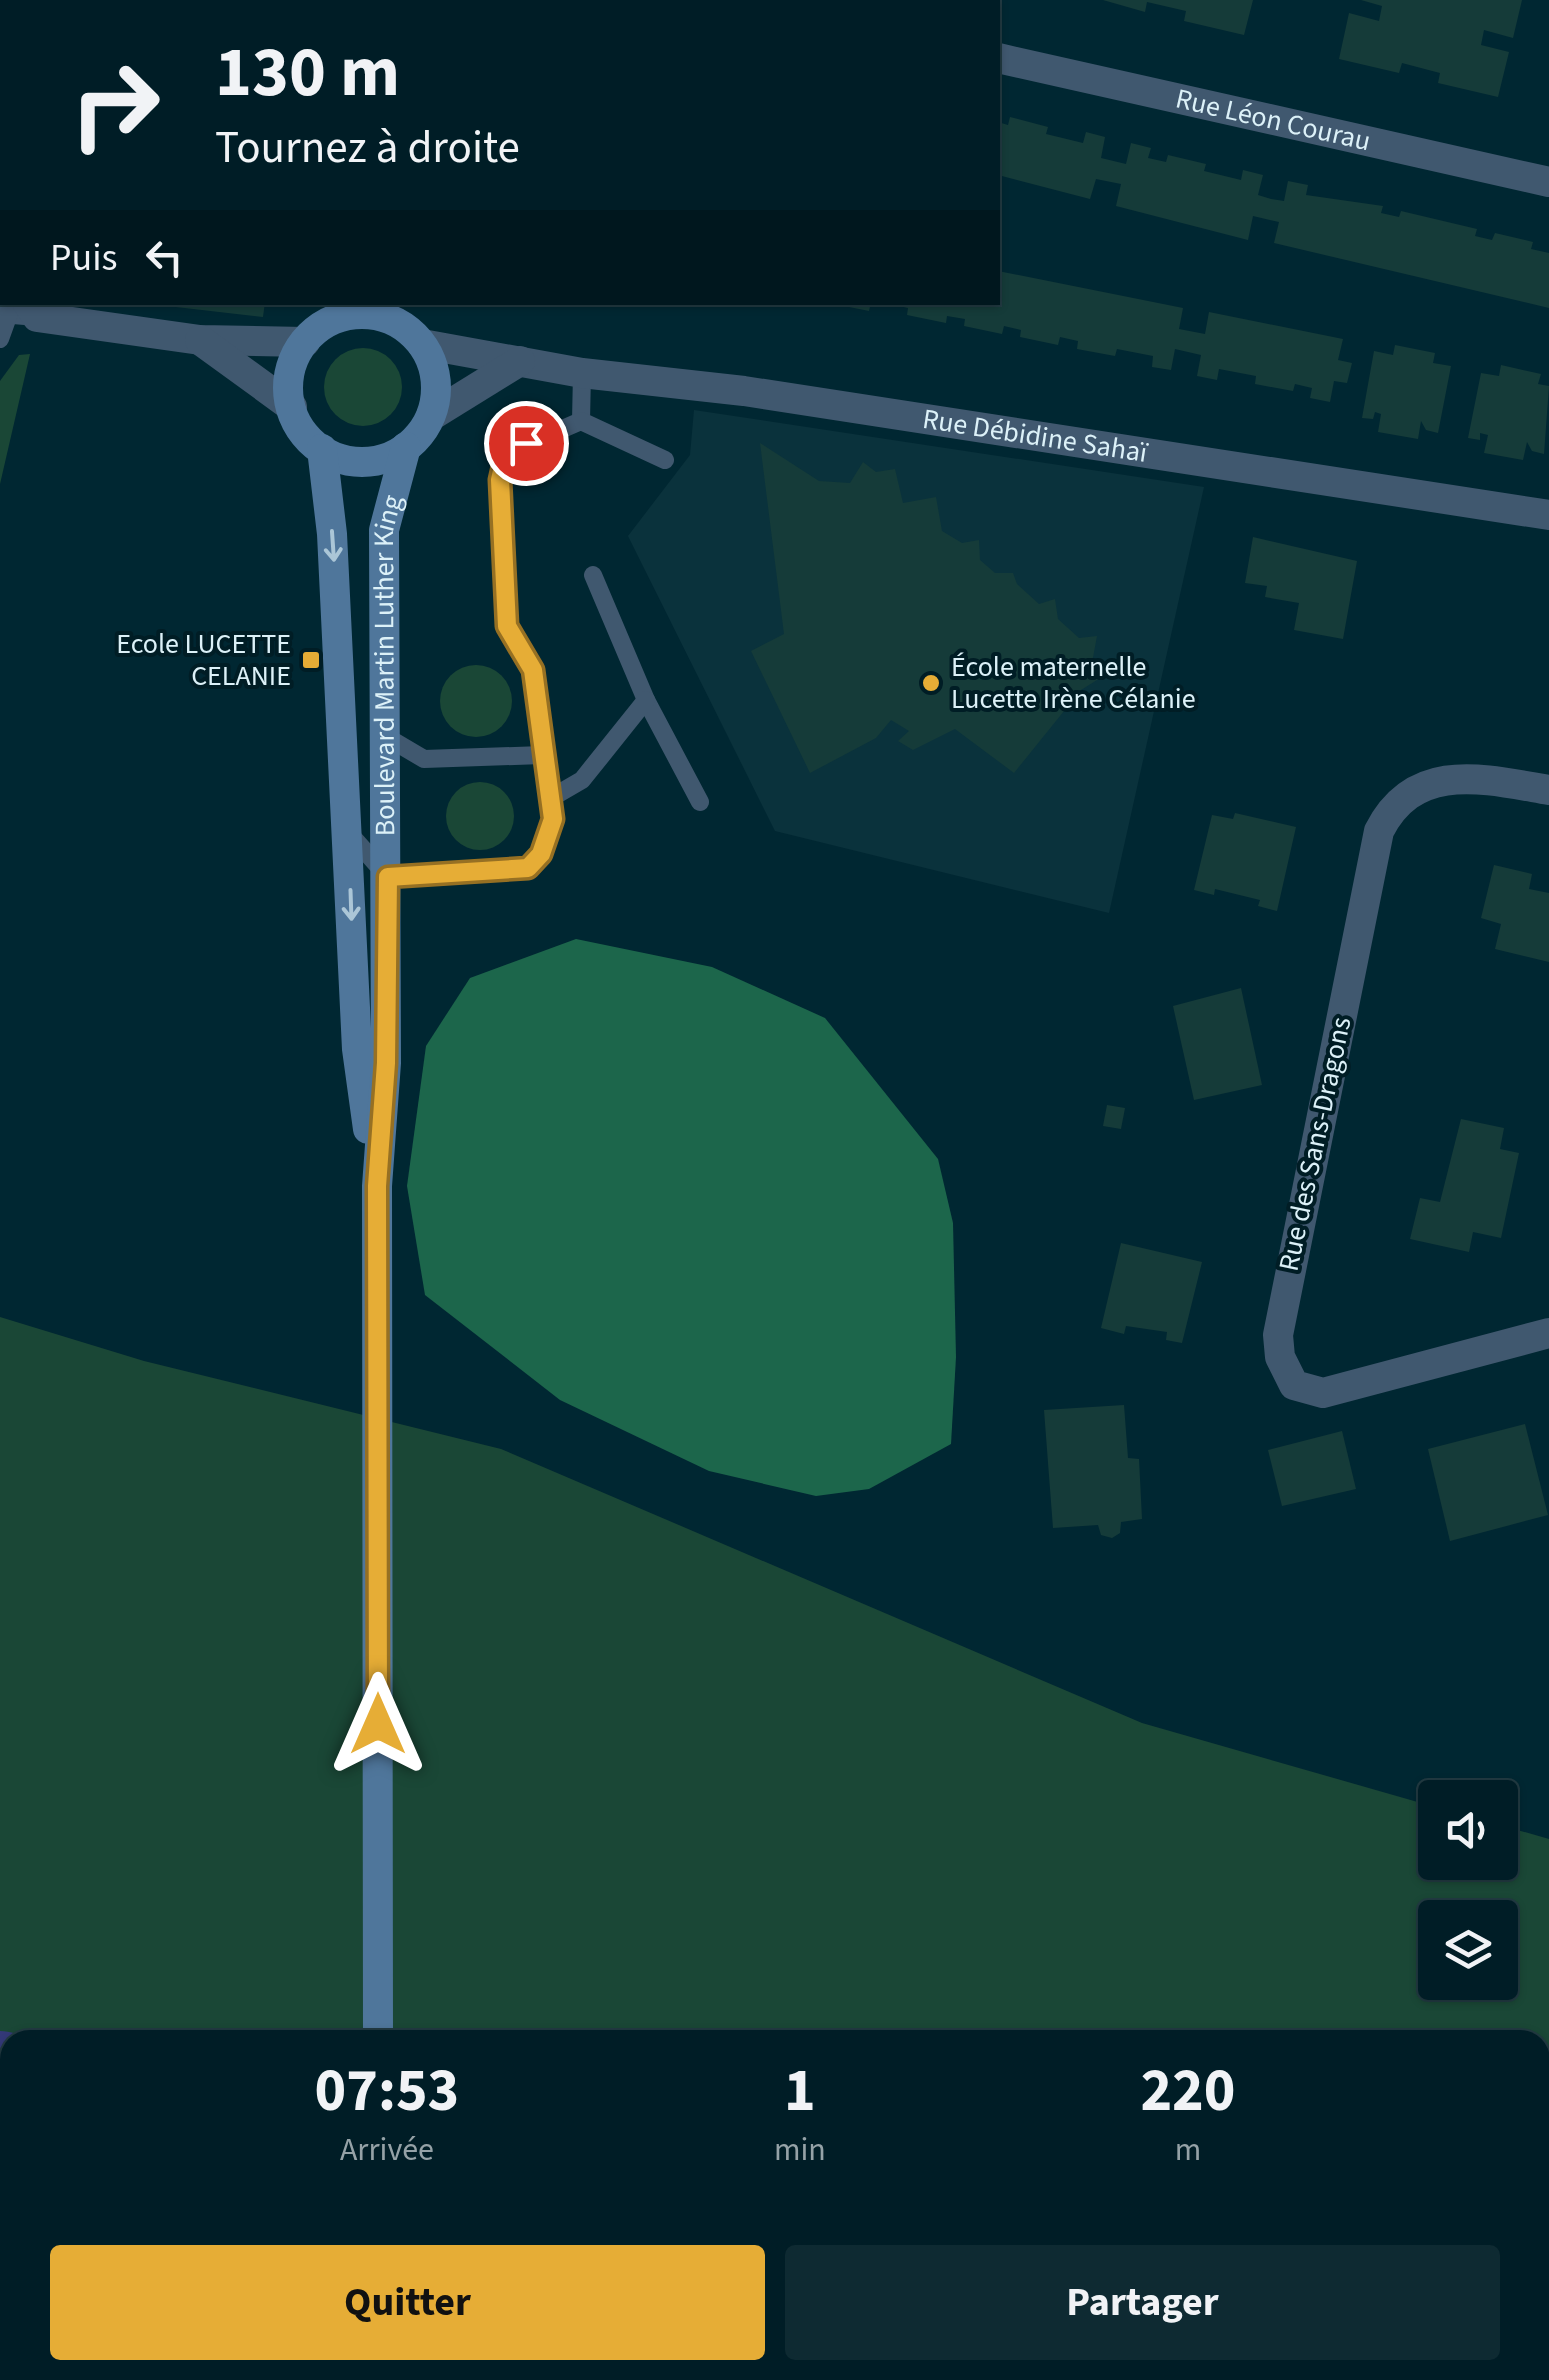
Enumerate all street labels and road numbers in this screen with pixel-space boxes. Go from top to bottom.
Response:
street label: Rue Léon Courau [1172,79,1374,161]
street label: Rue Débidine Sahaï [920,399,1151,473]
street label: Boulevard Martin Luther King [364,490,412,836]
street label: Rue des Sans-Dragons [1269,1013,1361,1275]

